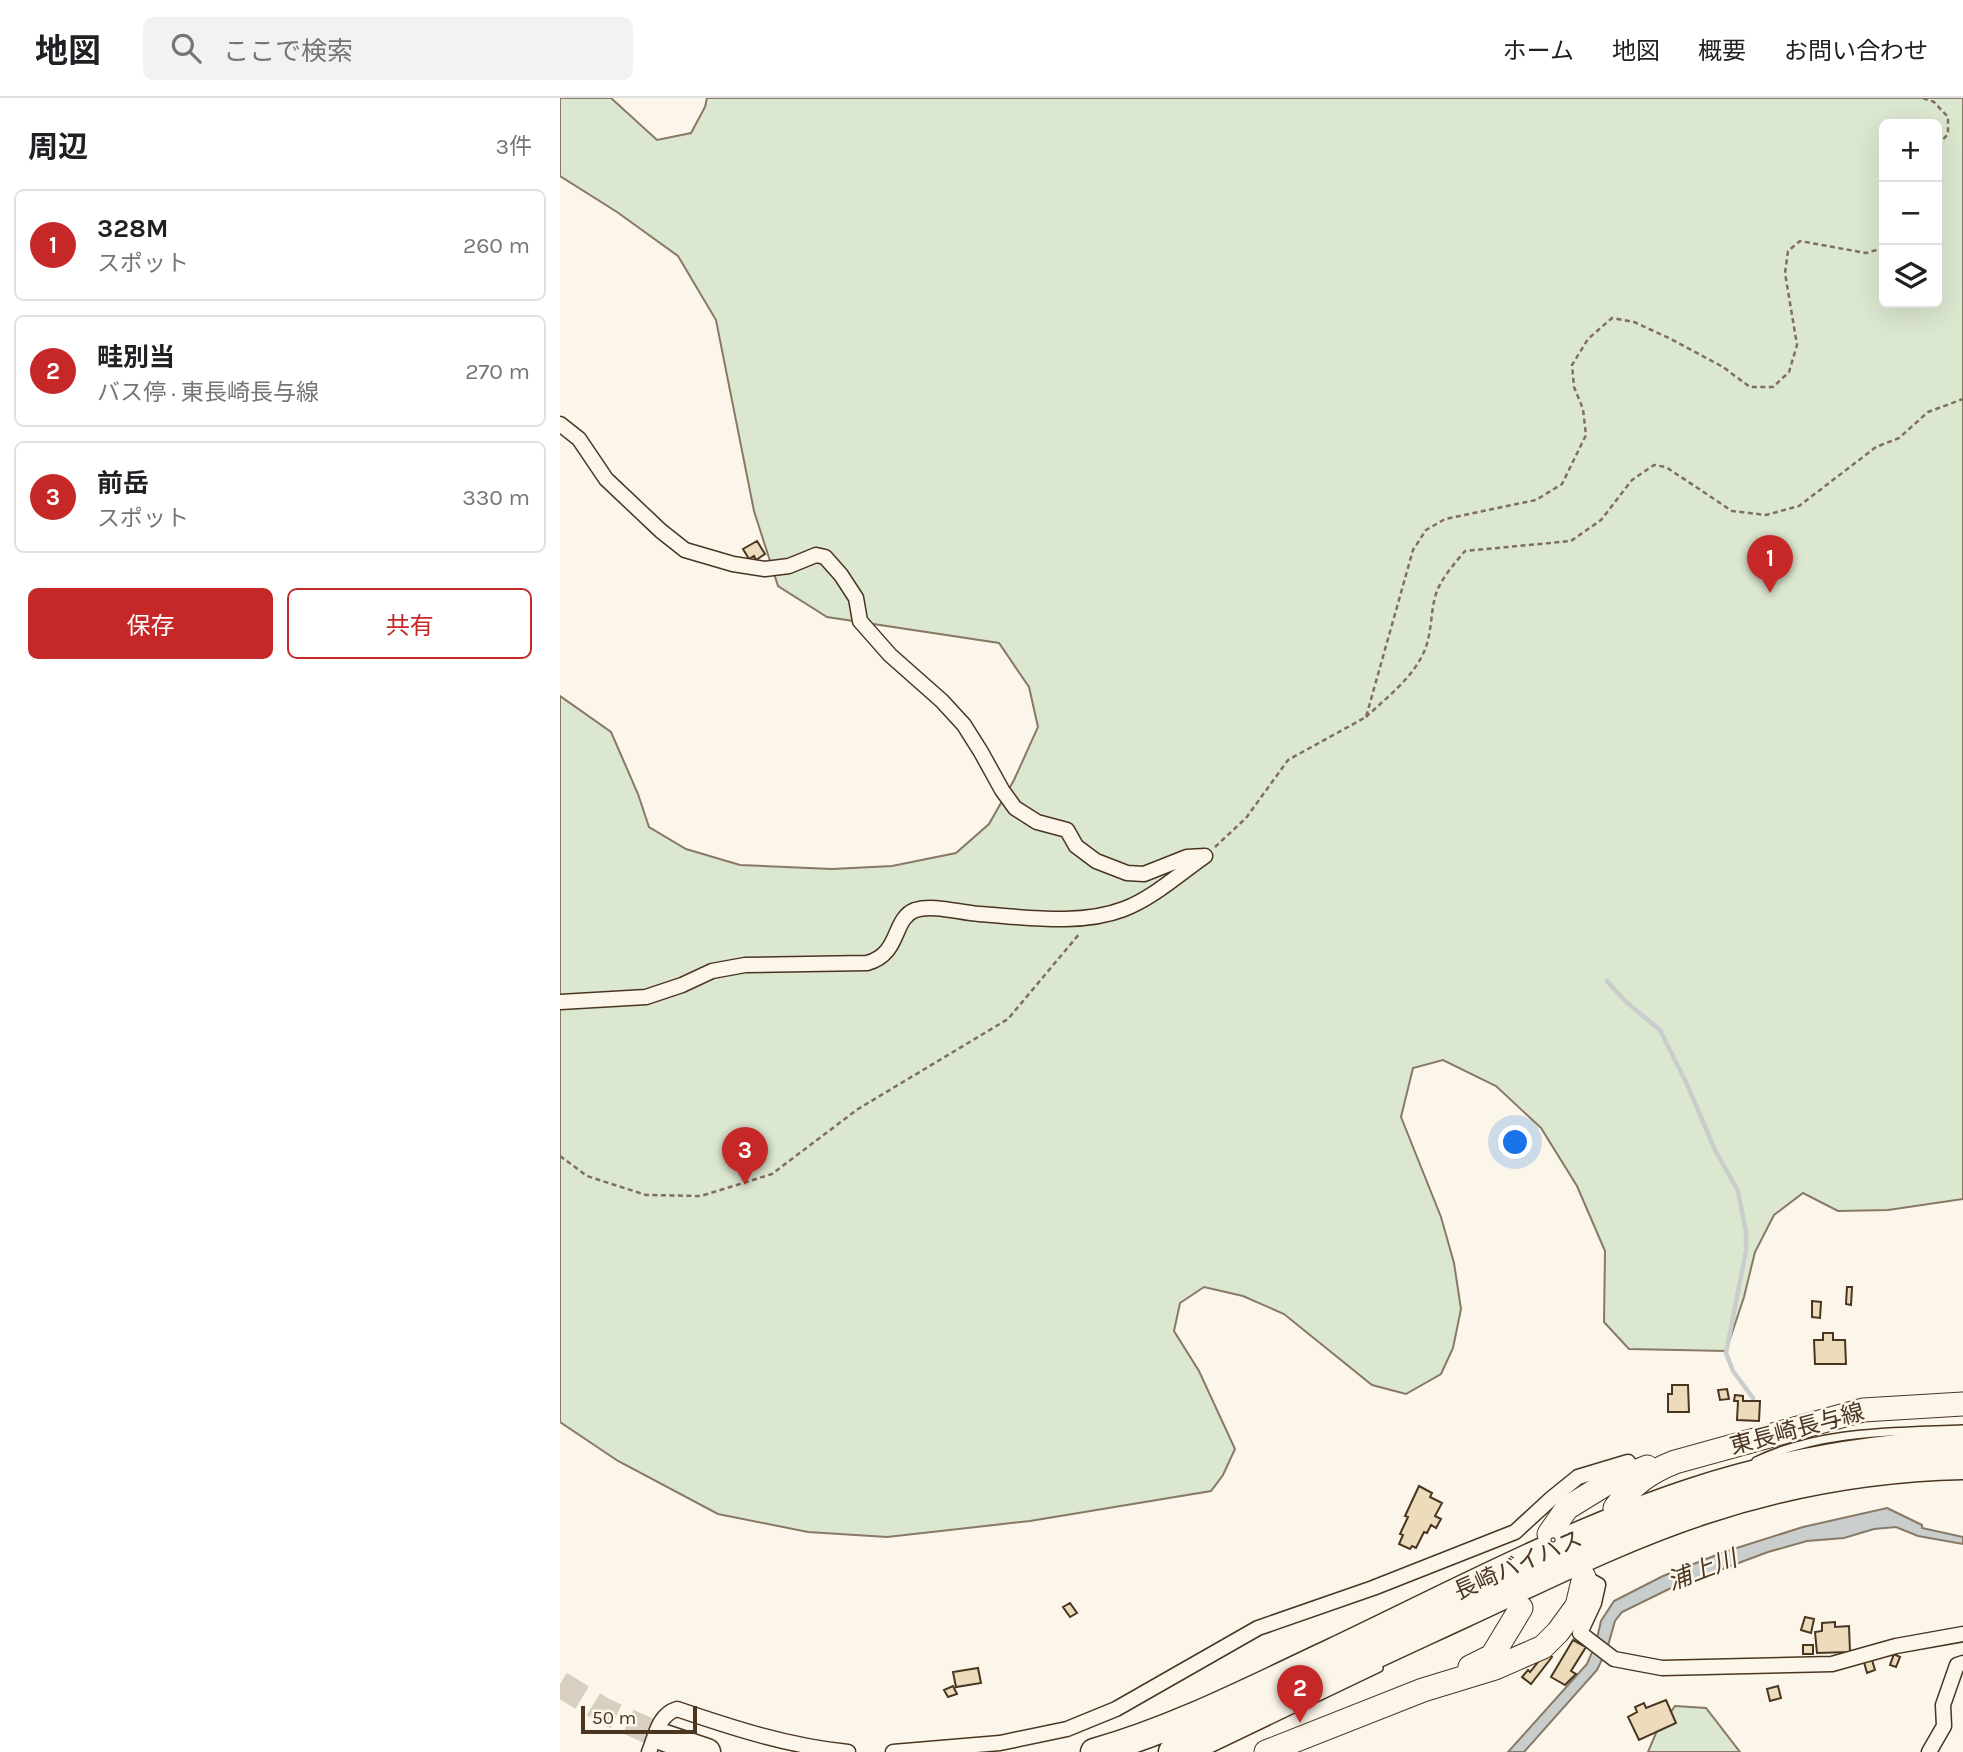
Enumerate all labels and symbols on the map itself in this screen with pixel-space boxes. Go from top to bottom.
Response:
pin: 1 [1747,535,1793,593]
your location [1498,1125,1532,1159]
pin: 3 [722,1127,768,1185]
street label: 東長崎長与線 [1727,1398,1867,1460]
street label: 長崎バイパス [1450,1525,1586,1605]
water label: 浦上川 [1663,1543,1743,1596]
pin: 2 [1277,1665,1323,1723]
scale bar [581,1703,696,1735]

